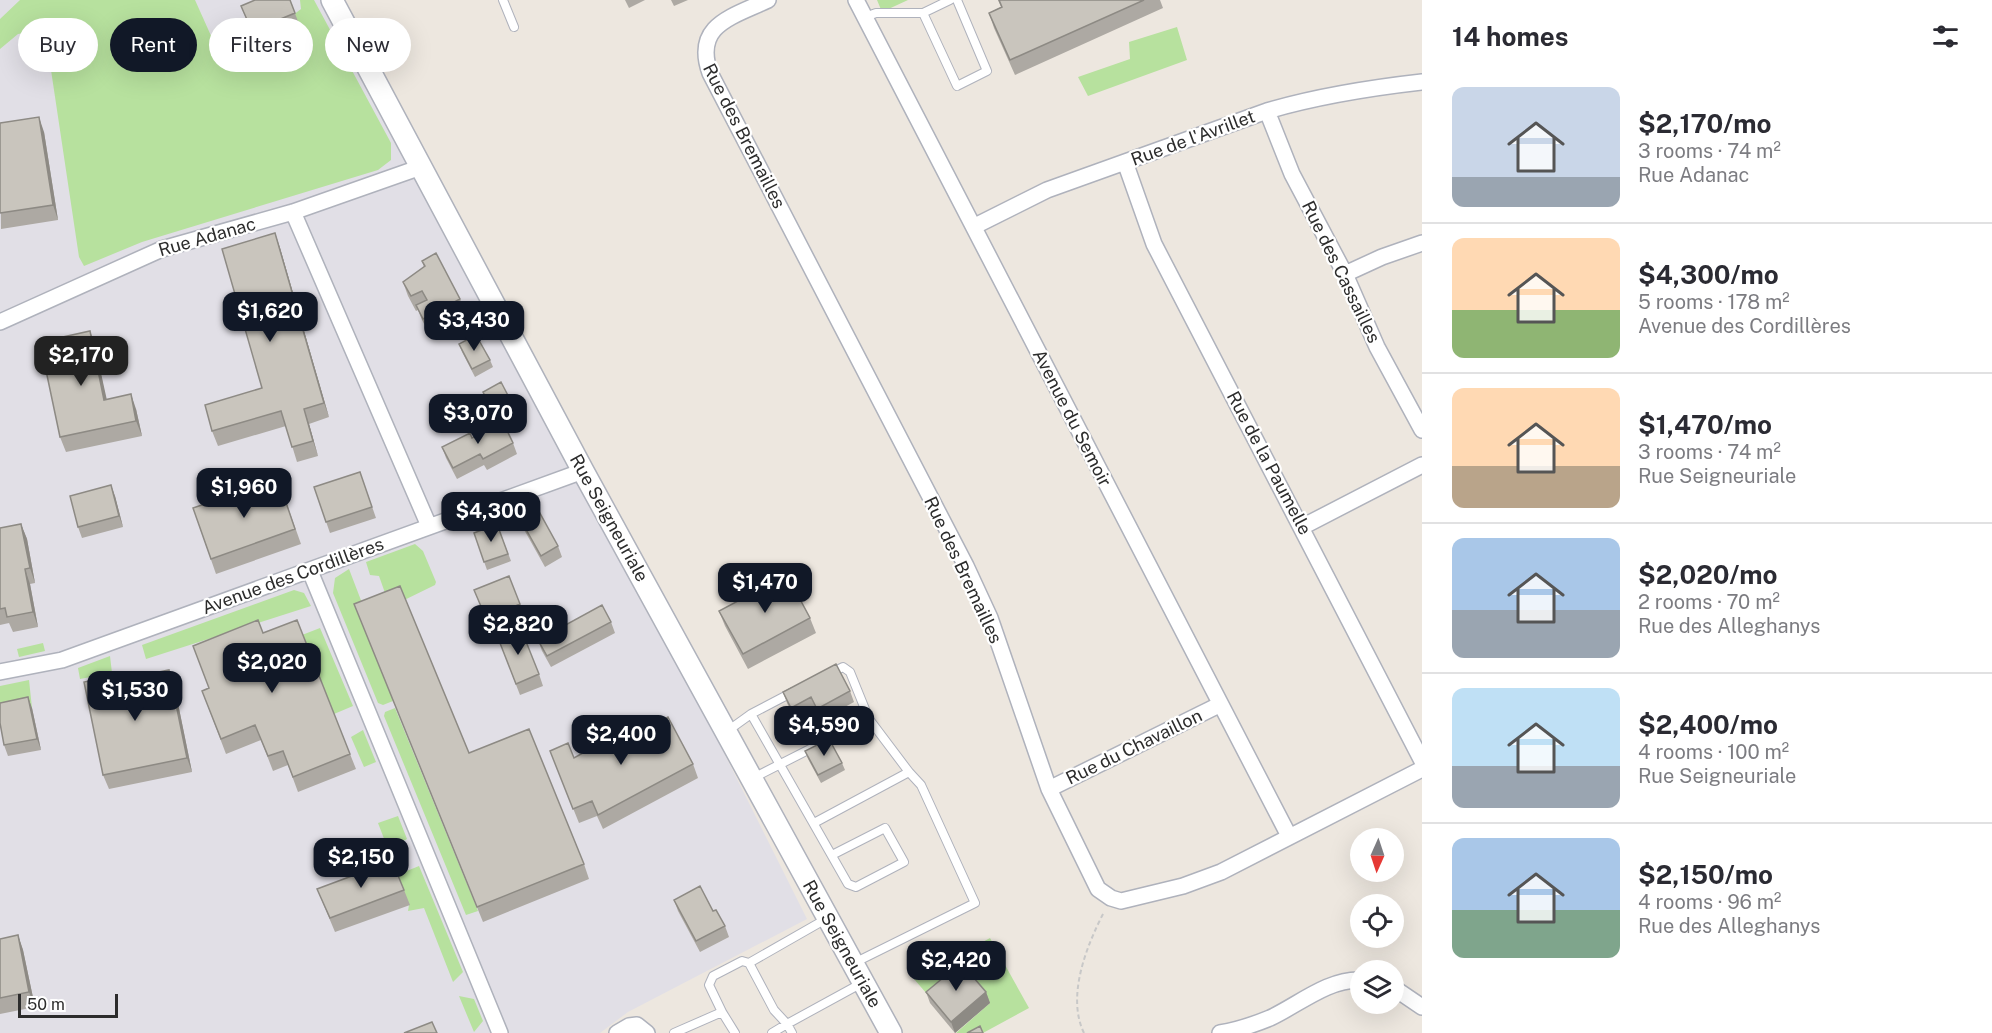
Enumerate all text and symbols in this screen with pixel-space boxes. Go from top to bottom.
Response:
chip: Buy [18,18,98,72]
chip: Rent [110,18,197,72]
chip: Filters [209,18,313,72]
chip: New [325,18,411,72]
icon: filters [1929,20,1962,53]
text: 14 homes [1452,21,1568,52]
street label: Rue des Bremailles [699,60,790,212]
street label: Rue de l'Avrillet [1128,105,1258,170]
text: $2,170/mo [1638,108,1771,139]
icon: home [1500,111,1572,183]
text: 3 rooms · 74 m² [1638,139,1781,163]
text: Rue Adanac [1638,163,1749,187]
street label: Rue des Cassailles [1298,197,1385,346]
street label: Rue Adanac [156,213,258,260]
text: $4,300/mo [1638,259,1779,290]
icon: home [1500,262,1572,334]
text: 5 rooms · 178 m² [1638,290,1790,314]
pin: $1,620 [221,292,319,343]
text: $1,620 [237,299,303,323]
pin: $3,430 [425,301,523,352]
text: $3,430 [438,308,510,332]
text: Avenue des Cordillères [1638,314,1851,338]
pin: $2,170 [32,336,130,387]
text: $2,170 [48,343,114,367]
street label: Avenue du Semoir [1029,346,1116,490]
street label: Rue de la Paumelle [1223,387,1316,538]
pin: $3,070 [429,394,527,445]
text: $3,070 [443,401,513,425]
text: $1,470/mo [1638,409,1772,440]
icon: home [1500,412,1572,484]
text: 3 rooms · 74 m² [1638,440,1781,464]
street label: Rue Seigneuriale [566,450,653,585]
text: Rue Seigneuriale [1638,464,1796,488]
pin: $1,960 [195,468,293,519]
text: $1,960 [211,475,277,499]
pin: $4,300 [442,492,540,543]
street label: Rue des Bremailles [920,493,1007,647]
text: $4,300 [455,499,527,523]
street label: Avenue des Cordillères [199,533,386,618]
text: $2,020/mo [1638,559,1778,590]
icon: home [1500,562,1572,634]
pin: $1,470 [716,563,814,614]
text: $1,470 [732,570,798,594]
text: 2 rooms · 70 m² [1638,590,1780,614]
pin: $2,820 [469,605,567,656]
text: $2,820 [483,612,553,636]
text: Rue des Alleghanys [1638,614,1820,638]
pin: $2,020 [223,643,321,694]
text: $2,020 [237,650,307,674]
pin: $1,530 [86,671,184,722]
text: $1,530 [101,678,169,702]
street label: Rue du Chavaillon [1062,704,1205,789]
pin: $4,590 [775,706,873,757]
text: $2,400/mo [1638,709,1778,740]
icon: home [1500,712,1572,784]
text: $4,590 [788,713,860,737]
pin: $2,400 [572,715,670,766]
text: $2,400 [586,722,656,746]
text: 4 rooms · 100 m² [1638,740,1789,764]
text: Rue Seigneuriale [1638,764,1796,788]
north arrow [1350,828,1404,882]
map controls [1350,828,1404,1014]
pin: $2,150 [312,838,410,889]
text: $2,150 [328,845,394,869]
text: $2,150/mo [1638,859,1773,890]
icon: home [1500,862,1572,934]
street label: Rue Seigneuriale [799,876,886,1011]
text: 4 rooms · 96 m² [1638,890,1781,914]
button: locate [1350,894,1404,948]
text: Rue des Alleghanys [1638,914,1820,938]
pin: $2,420 [907,941,1005,992]
text: $2,420 [921,948,991,972]
button: layers [1350,960,1404,1014]
scale bar [18,991,118,1018]
text: 50 m [27,995,65,1014]

